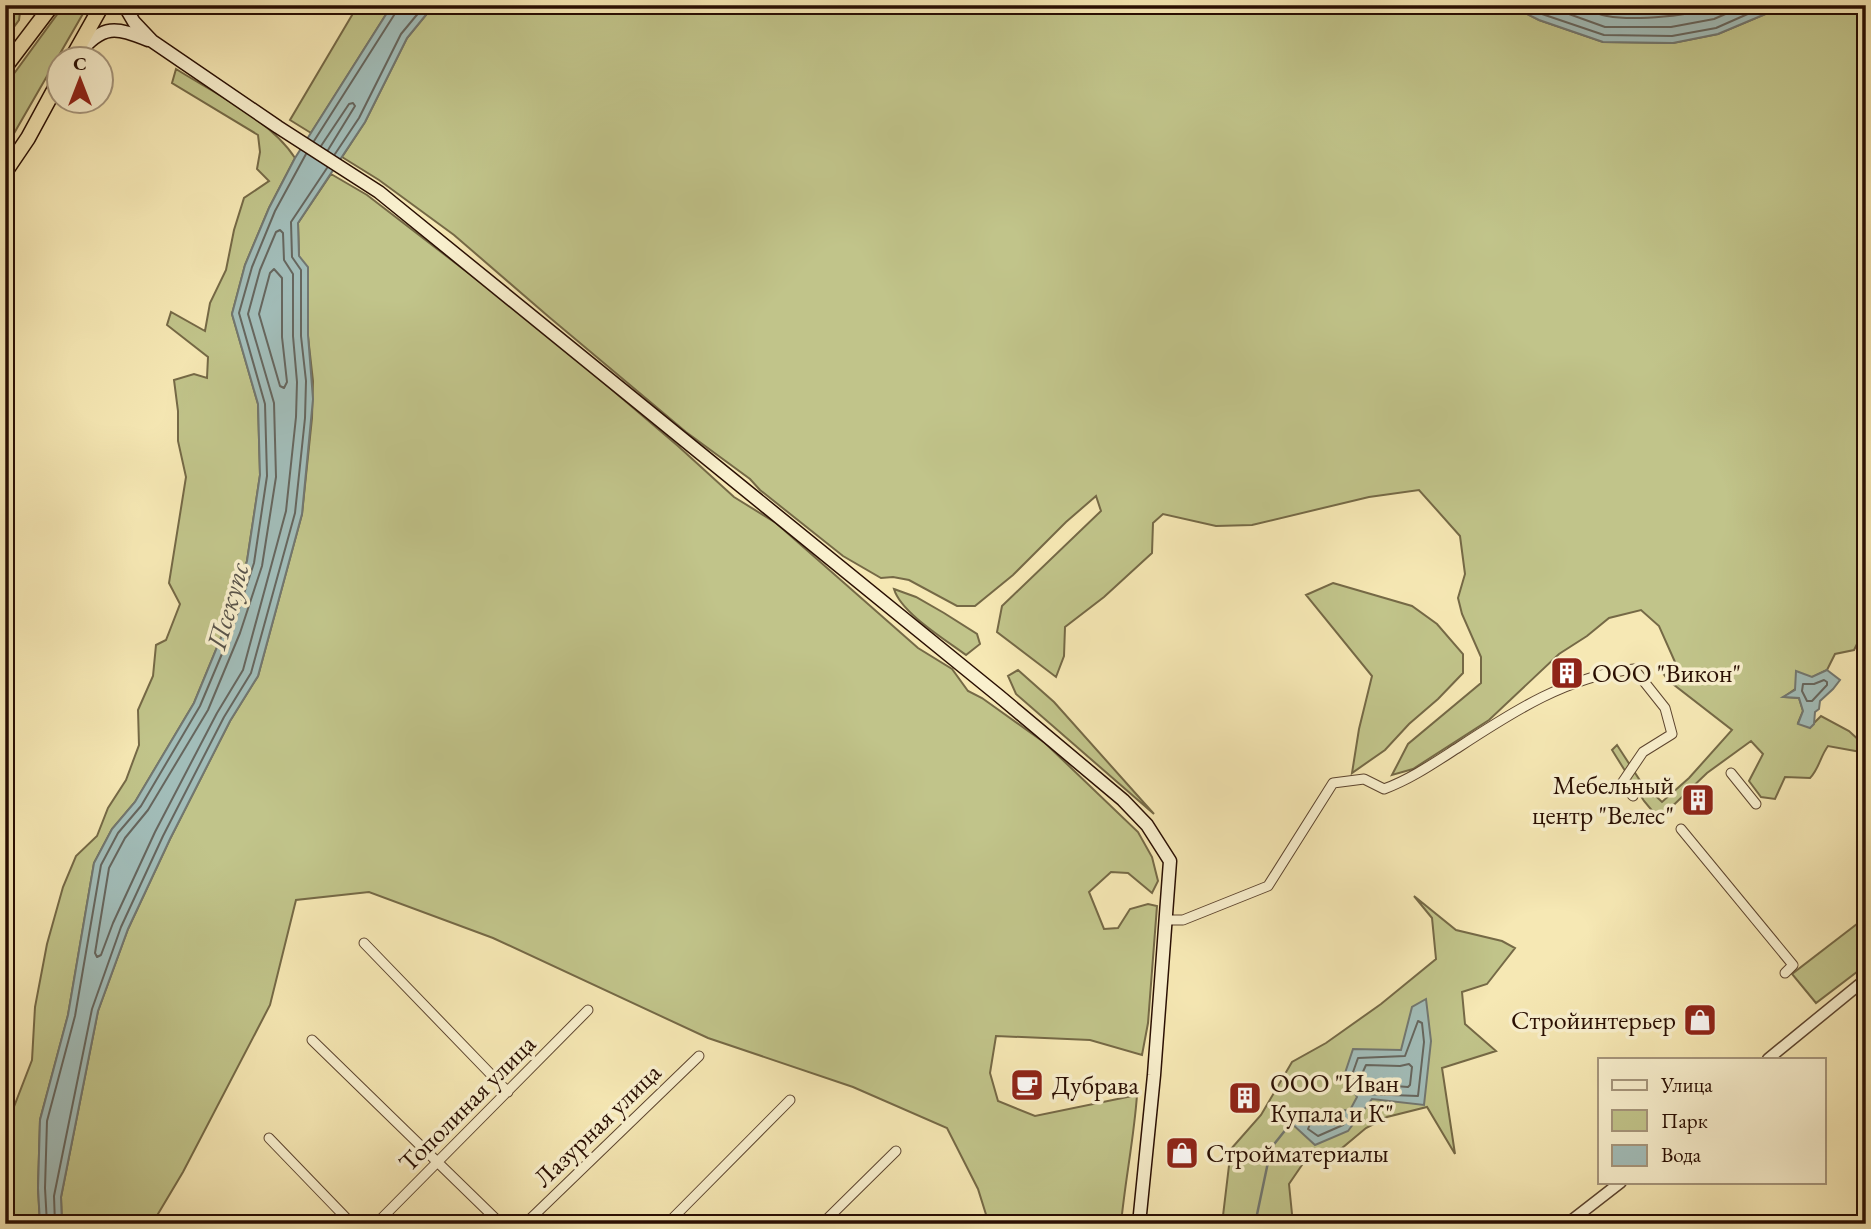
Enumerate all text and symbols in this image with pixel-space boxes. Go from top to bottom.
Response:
north arrow [46,46,116,116]
text: С [73,51,87,76]
water label: Псекупс [197,557,257,654]
building icon: ООО "Викон" [1548,654,1586,692]
place label: ООО "Викон" [1592,656,1741,690]
place label: Мебельный центр "Велес" [1532,768,1674,832]
building icon: Мебельный центр "Велес" [1679,781,1717,819]
shop icon: Стройинтерьер [1681,1001,1719,1039]
place label: Стройинтерьер [1511,1003,1676,1037]
street label: Тополиная улица [391,1027,543,1179]
street label: Лазурная улица [526,1055,668,1194]
legend [1598,1058,1826,1184]
cafe icon: Дубрава [1008,1066,1046,1104]
place label: ООО "Иван Купала и К" [1270,1066,1399,1130]
place label: Дубрава [1052,1068,1139,1102]
text: Улица [1660,1071,1713,1098]
building icon: ООО "Иван Купала и К" [1226,1079,1264,1117]
text: Парк [1661,1107,1708,1134]
shop icon: Стройматериалы [1163,1134,1201,1172]
place label: Стройматериалы [1206,1136,1389,1170]
text: Вода [1661,1141,1702,1168]

